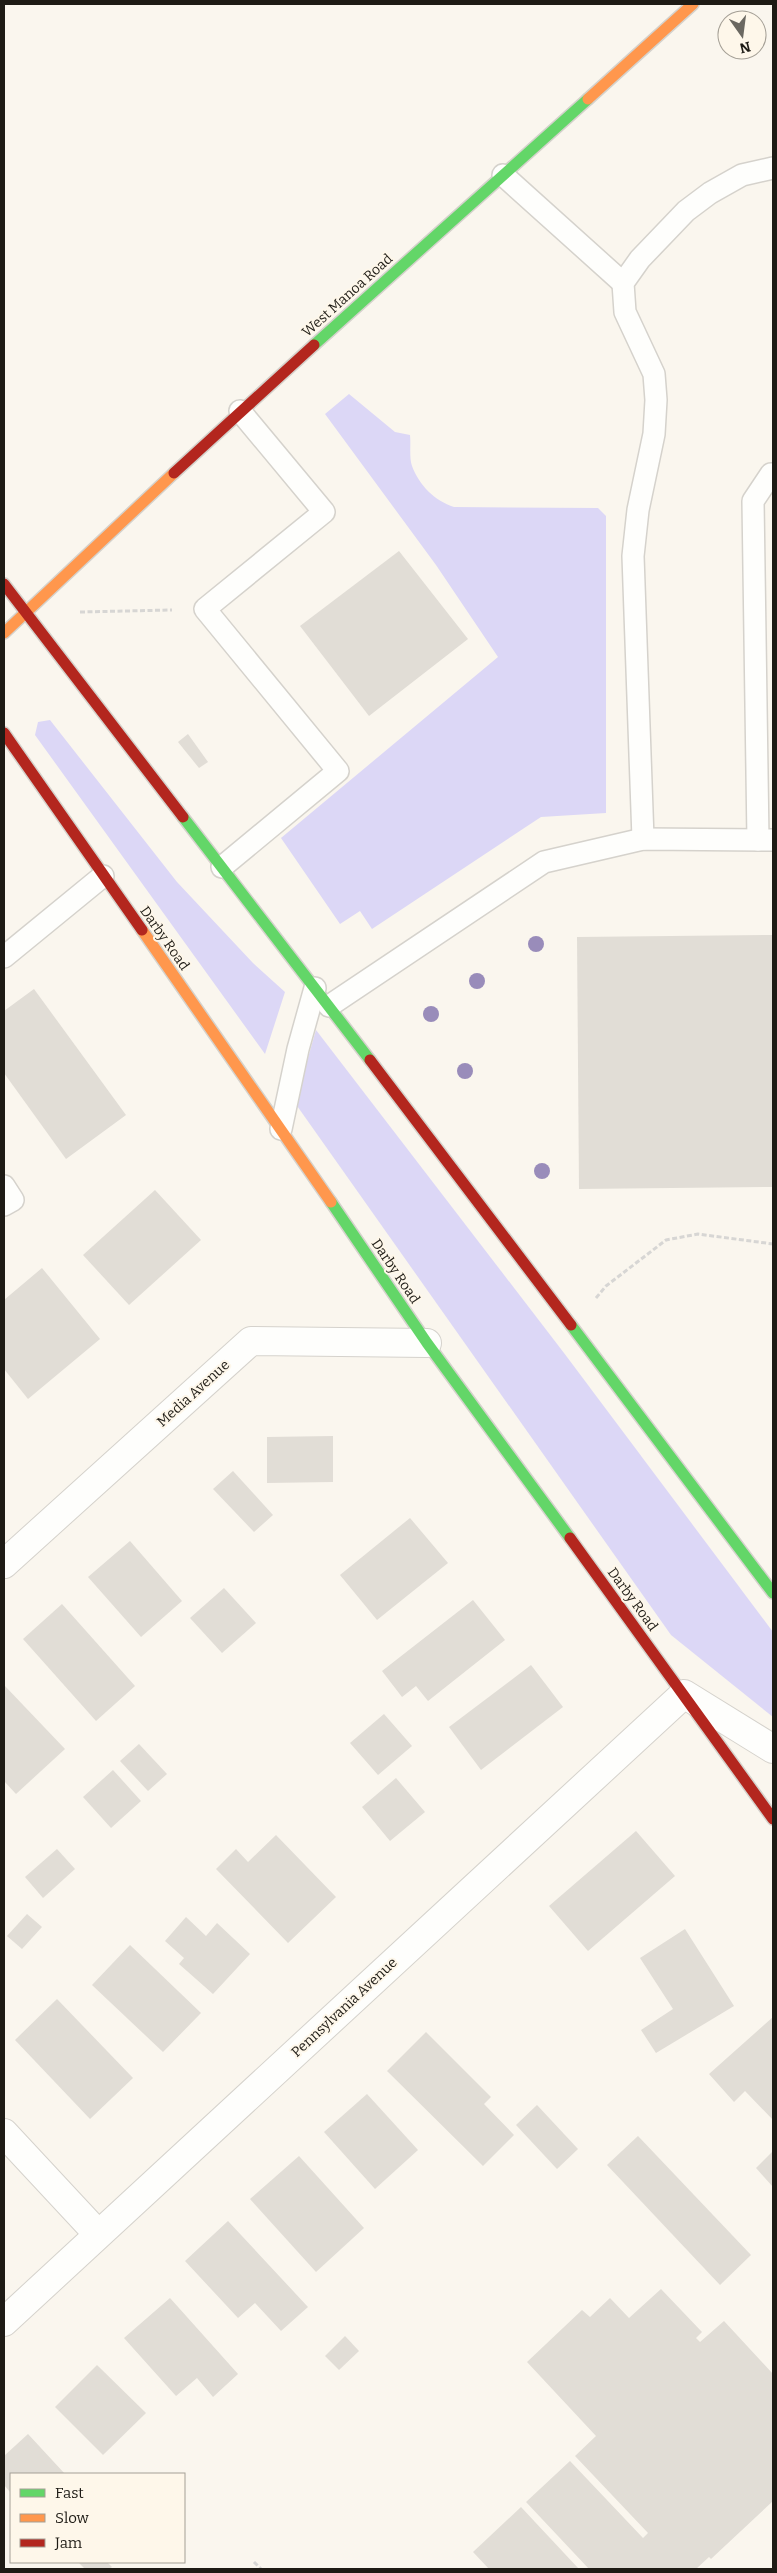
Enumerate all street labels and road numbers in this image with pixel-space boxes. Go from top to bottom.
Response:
street label: West Manoa Road [299,250,396,340]
street label: Darby Road [136,903,193,974]
street label: Darby Road [368,1236,423,1307]
street label: Media Avenue [154,1356,233,1430]
street label: Darby Road [604,1564,661,1634]
street label: Pennsylvania Avenue [288,1954,401,2061]

